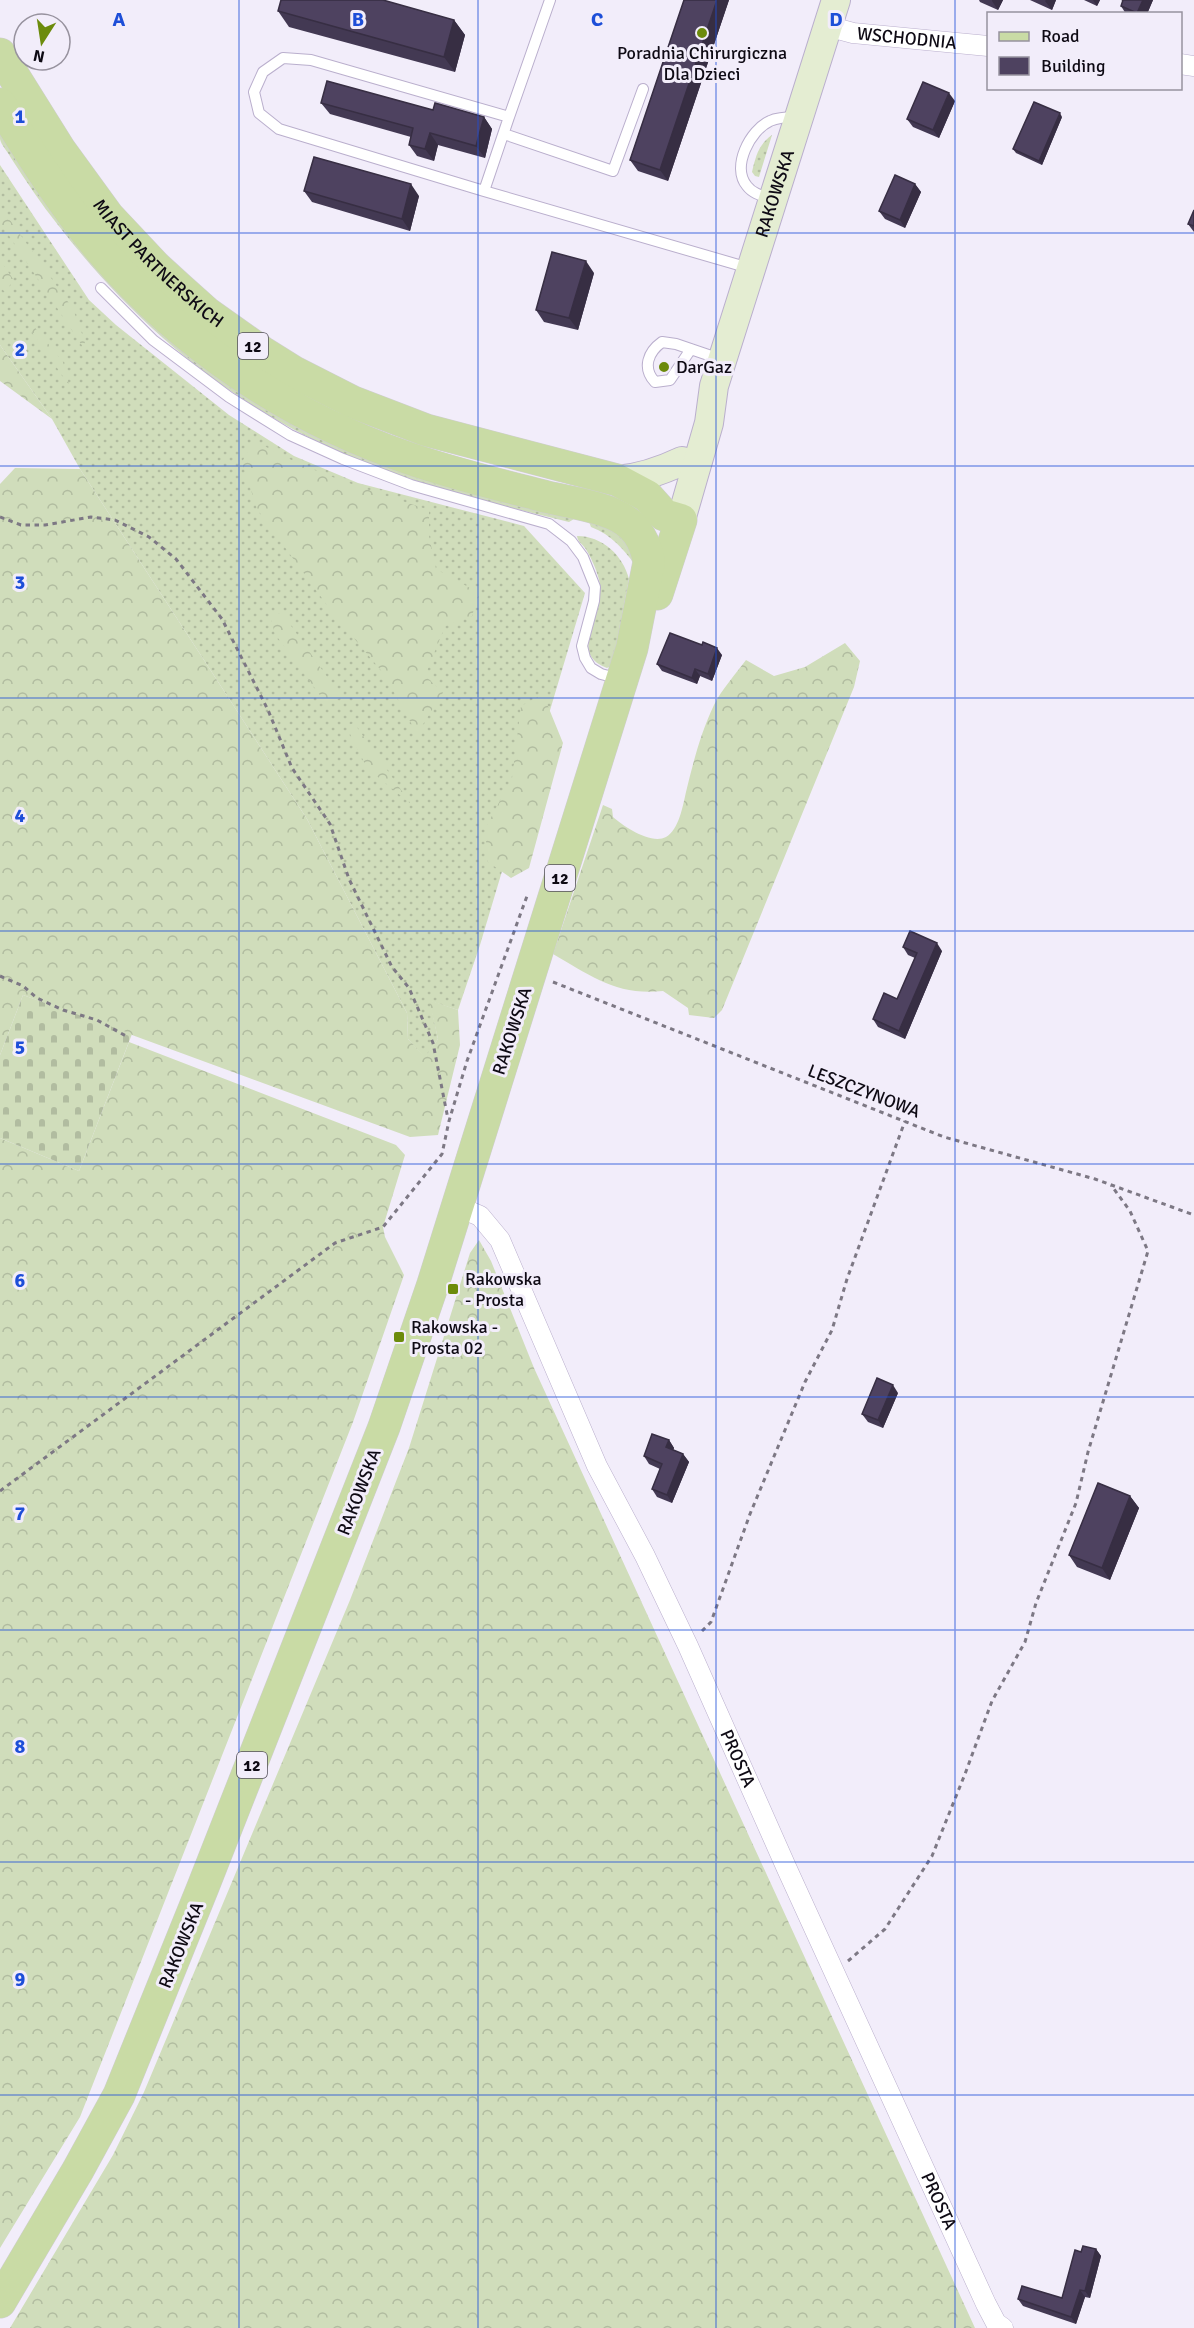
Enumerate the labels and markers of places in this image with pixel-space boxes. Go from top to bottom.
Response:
marker: Poradnia Chirurgiczna Dla Dzieci [695,26,709,40]
place label: Poradnia Chirurgiczna Dla Dzieci [617,42,787,85]
place label: DarGaz [676,356,732,378]
marker: DarGaz [657,360,671,374]
place label: Rakowska - Prosta [465,1268,542,1311]
marker: Rakowska - Prosta [446,1282,460,1296]
place label: Rakowska - Prosta 02 [411,1316,498,1359]
marker: Rakowska - Prosta 02 [392,1330,406,1344]

